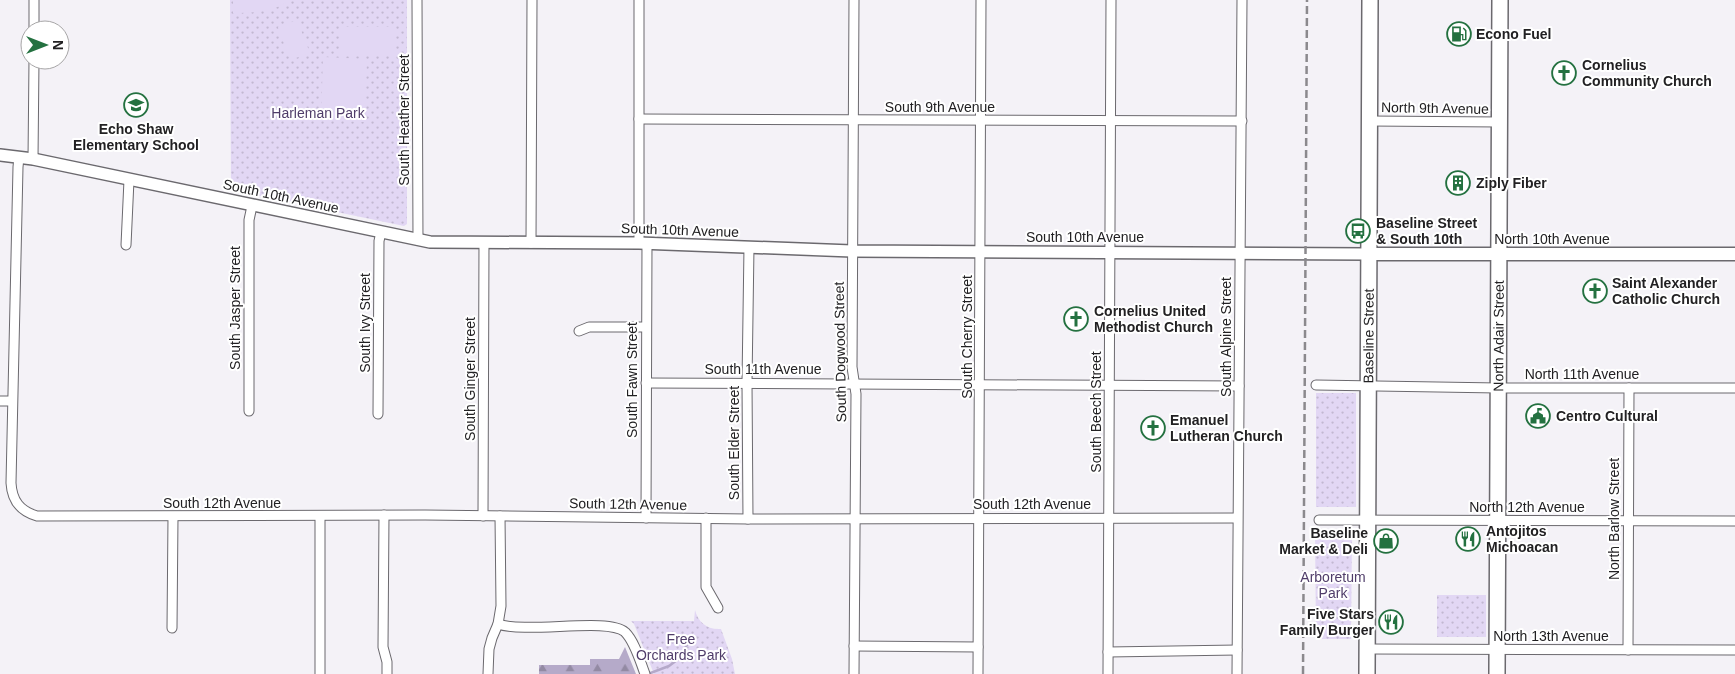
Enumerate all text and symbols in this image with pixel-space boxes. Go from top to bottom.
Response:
north arrow [20,20,70,70]
fuel station icon: Econo Fuel [1446,21,1472,47]
place label: Econo Fuel [1476,26,1551,42]
text: N [50,40,66,50]
street label: South Heather Street [396,54,412,186]
place label: Cornelius Community Church [1582,57,1712,89]
church icon: Cornelius Community Church [1551,60,1577,86]
school or university icon: Echo Shaw Elementary School [123,92,149,118]
street label: South 9th Avenue [885,99,995,115]
street label: North 9th Avenue [1381,99,1489,117]
park label: Harleman Park [271,105,366,121]
place label: Echo Shaw Elementary School [73,121,199,153]
building icon: Ziply Fiber [1445,170,1471,196]
place label: Ziply Fiber [1476,175,1547,191]
street label: South 10th Avenue [222,176,341,216]
place label: Baseline Street & South 10th [1376,215,1477,247]
bus stop icon: Baseline Street & South 10th [1345,218,1371,244]
street label: South 10th Avenue [621,220,739,240]
street label: South 10th Avenue [1026,229,1144,245]
street label: North 10th Avenue [1494,231,1610,247]
street label: South Jasper Street [227,246,243,370]
street label: South Ivy Street [357,273,373,373]
street label: South Cherry Street [959,275,975,399]
place label: Saint Alexander Catholic Church [1612,275,1720,307]
street label: South Alpine Street [1218,277,1234,397]
church icon: Saint Alexander Catholic Church [1582,278,1608,304]
street label: North Adair Street [1490,280,1507,392]
street label: South Dogwood Street [831,281,849,423]
street label: Baseline Street [1360,288,1377,384]
place label: Cornelius United Methodist Church [1094,303,1213,335]
church icon: Cornelius United Methodist Church [1063,306,1089,332]
street label: South Ginger Street [462,317,478,441]
street label: South Fawn Street [624,322,640,438]
street label: South Beech Street [1088,351,1104,473]
street label: South 11th Avenue [704,361,822,377]
street label: North 11th Avenue [1525,366,1640,382]
street label: South Elder Street [726,386,742,500]
public building icon: Centro Cultural [1525,403,1551,429]
place label: Centro Cultural [1556,408,1658,424]
place label: Emanuel Lutheran Church [1170,412,1283,444]
church icon: Emanuel Lutheran Church [1140,415,1166,441]
street label: North Barlow Street [1606,458,1622,580]
street label: South 12th Avenue [163,495,281,511]
street label: South 12th Avenue [569,495,687,513]
street label: South 12th Avenue [973,496,1091,512]
street label: North 12th Avenue [1469,499,1585,515]
place label: Antojitos Michoacan [1486,523,1558,555]
place label: Baseline Market & Deli [1279,525,1368,557]
restaurant icon: Antojitos Michoacan [1455,526,1481,552]
shop icon: Baseline Market & Deli [1373,528,1399,554]
park label: Arboretum Park [1300,569,1366,601]
place label: Five Stars Family Burger [1280,606,1375,638]
restaurant icon: Five Stars Family Burger [1378,609,1404,635]
street label: North 13th Avenue [1493,628,1609,644]
park label: Free Orchards Park [636,631,727,663]

